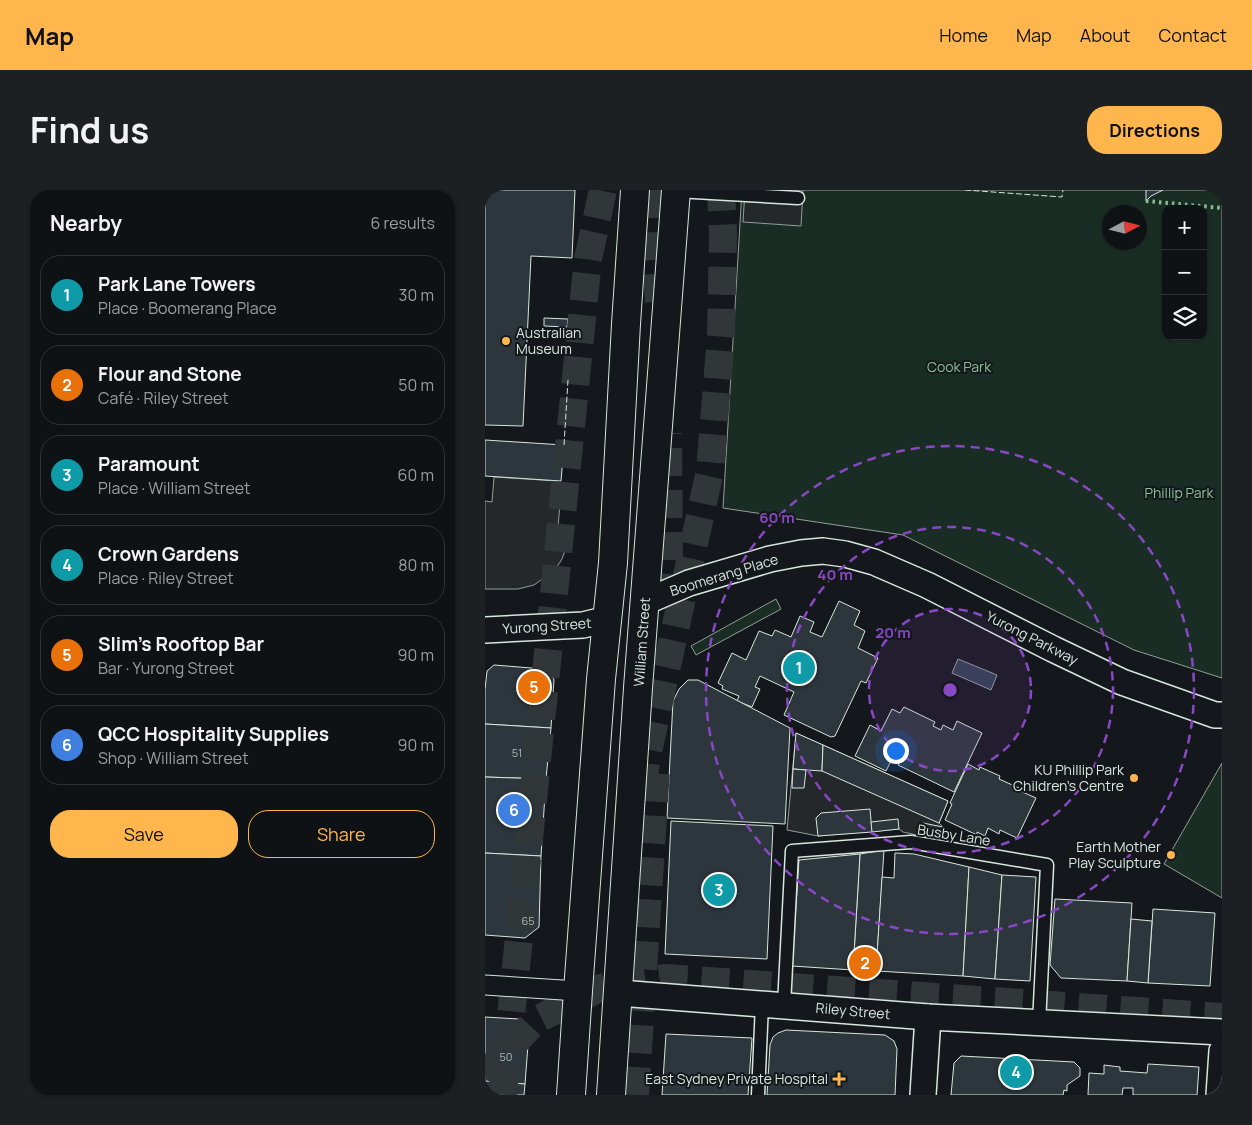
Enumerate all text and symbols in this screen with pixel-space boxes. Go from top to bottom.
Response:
text: Map [25,19,74,52]
text: Home [939,23,988,47]
text: Map [1016,23,1052,47]
text: About [1080,23,1130,47]
text: Contact [1158,23,1227,47]
text: Find us [30,106,149,154]
button: Directions [1087,106,1222,154]
north arrow [1102,205,1147,250]
map controls [1162,205,1207,340]
button: + [1162,205,1207,250]
text: Nearby [50,209,122,237]
text: 6 results [370,212,435,234]
button: − [1162,250,1207,295]
text: Park Lane Towers [98,271,256,297]
text: 1 [63,284,71,306]
text: 30 m [399,284,434,306]
button: layers [1162,295,1207,340]
text: Place · Boomerang Place [98,297,277,319]
place label: Australian Museum [516,323,581,358]
marker: Australian Museum [500,335,512,347]
park label: Cook Park [927,357,992,376]
text: Flour and Stone [98,361,242,387]
text: 2 [62,374,72,396]
text: 50 m [398,374,434,396]
text: Café · Riley Street [98,387,229,409]
text: Paramount [98,451,200,477]
text: 3 [62,464,72,486]
text: 60 m [398,464,434,486]
text: Place · William Street [98,477,251,499]
park label: Phillip Park [1145,483,1214,502]
text: 60 m [759,507,795,528]
text: Crown Gardens [98,541,239,567]
street label: Boomerang Place [667,549,780,600]
text: 4 [62,554,72,576]
text: 80 m [398,554,434,576]
text: 40 m [817,564,853,585]
text: Place · Riley Street [98,567,234,589]
street label: William Street [629,596,654,687]
street label: Yurong Parkway [983,606,1082,669]
street label: Yurong Street [502,613,593,638]
text: 20 m [875,622,911,643]
text: Slim's Rooftop Bar [98,631,264,657]
text: 5 [62,644,72,666]
text: 90 m [398,644,434,666]
pin: 1 [783,649,815,687]
text: Bar · Yurong Street [98,657,235,679]
pin: 5 [518,668,550,706]
centre of rings [941,681,959,699]
text: QCC Hospitality Supplies [98,721,329,747]
text: 6 [62,734,72,756]
text: 90 m [398,734,434,756]
your location [883,738,909,764]
house number: 51 [512,745,522,760]
text: Shop · William Street [98,747,249,769]
place label: KU Phillip Park Children’s Centre [1013,760,1125,795]
marker: KU Phillip Park Children’s Centre [1128,772,1140,784]
pin: 6 [498,791,530,829]
button: Save [50,810,238,858]
button: Share [248,810,435,858]
street label: Busby Lane [916,819,992,850]
place label: Earth Mother Play Sculpture [1068,837,1161,872]
marker: Earth Mother Play Sculpture [1165,849,1177,861]
pin: 3 [703,871,735,909]
house number: 65 [521,913,535,928]
pin: 2 [849,944,881,982]
street label: Riley Street [815,998,891,1023]
house number: 50 [499,1049,513,1064]
pin: 4 [1000,1053,1032,1091]
place label: East Sydney Private Hospital [645,1069,828,1088]
marker: East Sydney Private Hospital [832,1072,846,1086]

